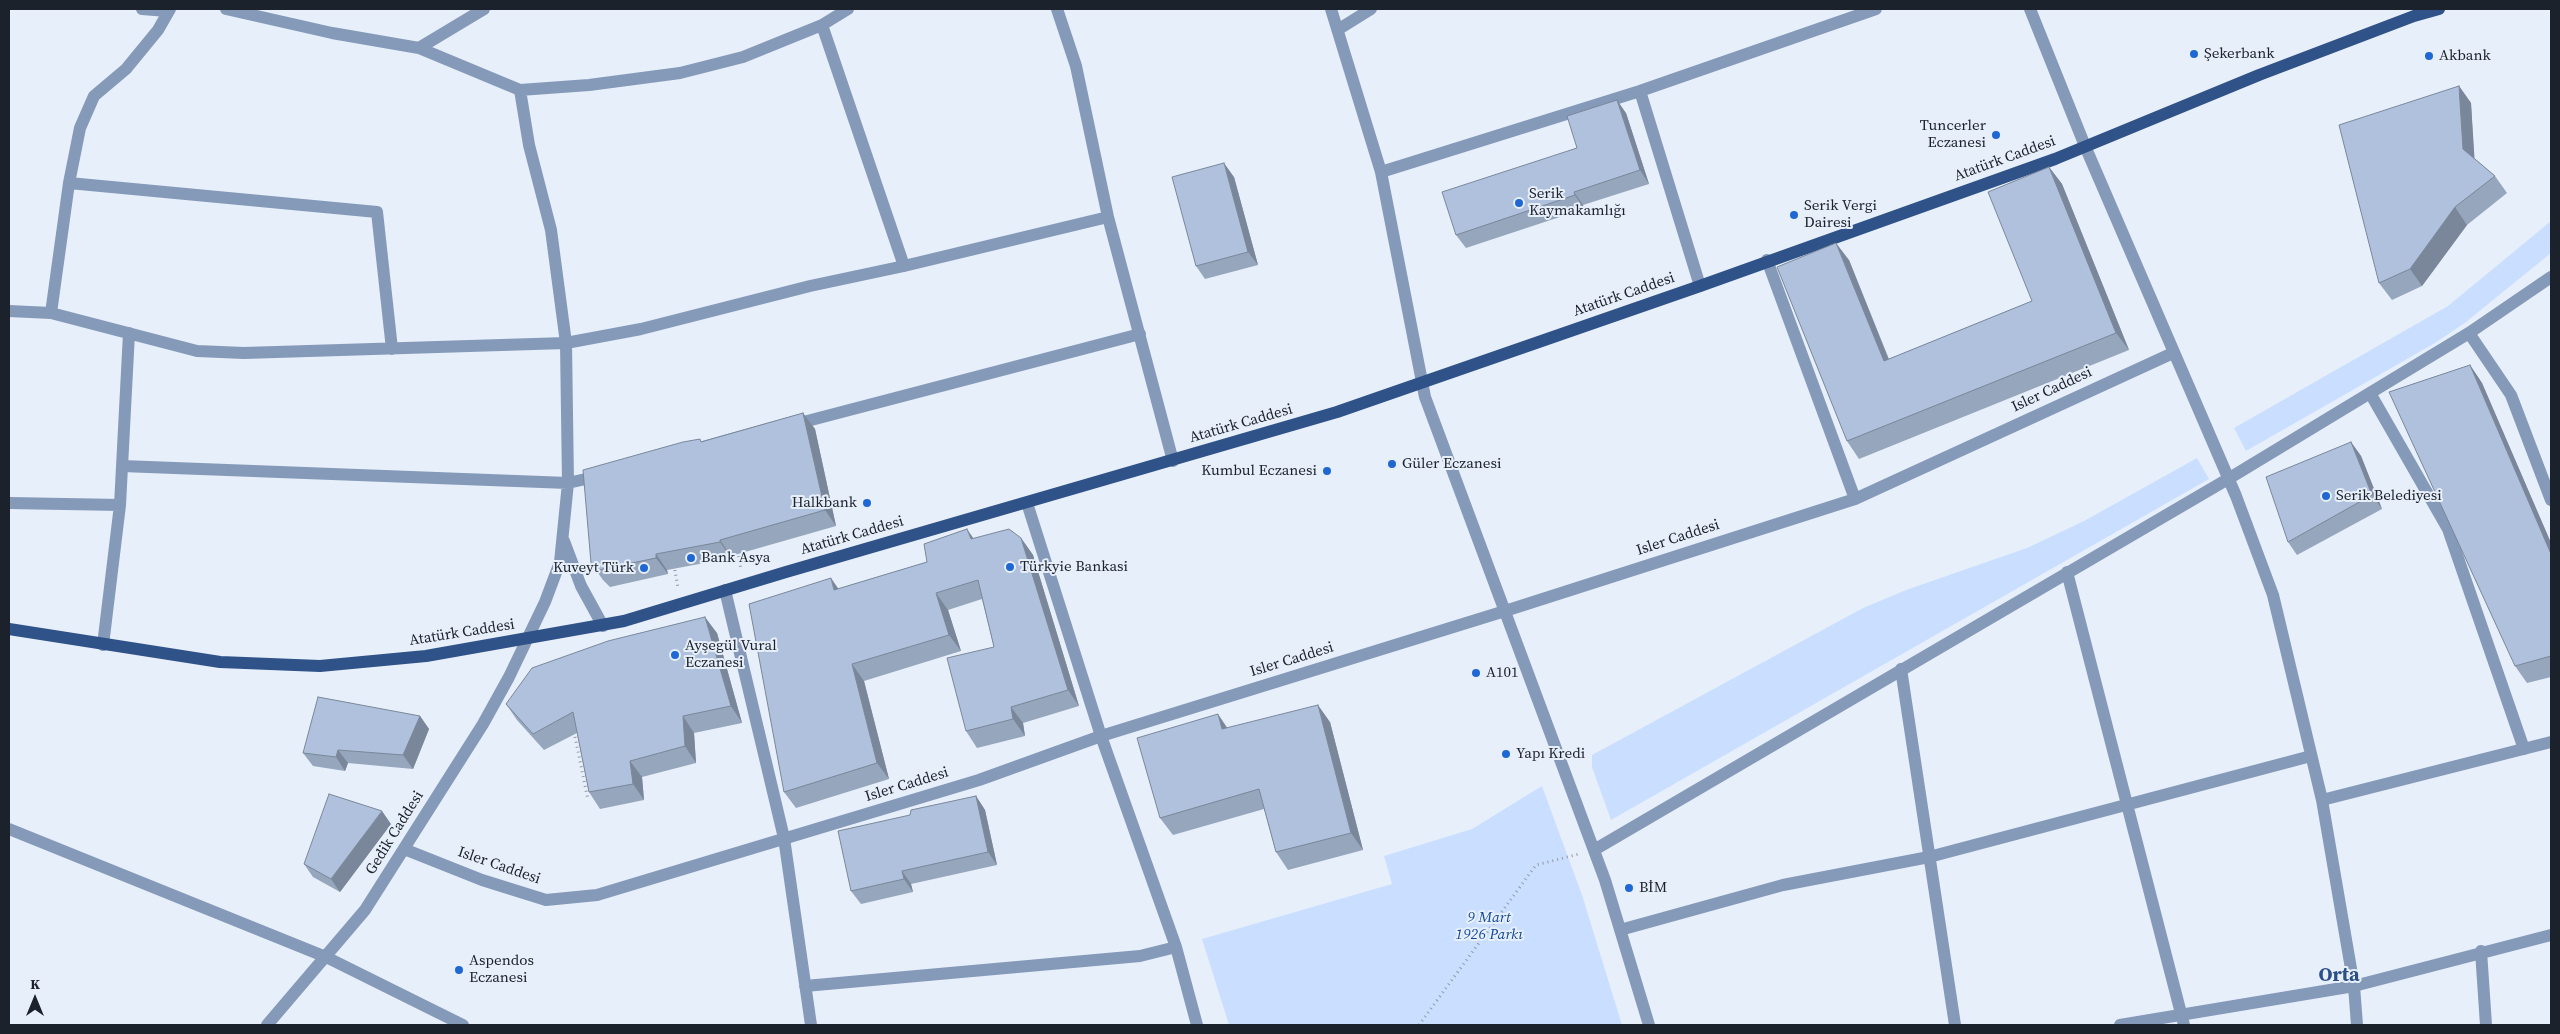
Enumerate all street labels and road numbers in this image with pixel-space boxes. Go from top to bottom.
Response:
street label: Atatürk Caddesi [1952,132,2058,186]
street label: Atatürk Caddesi [1571,269,1677,321]
street label: Isler Caddesi [2009,364,2095,416]
street label: Atatürk Caddesi [1187,401,1295,447]
street label: Atatürk Caddesi [798,513,906,559]
street label: Isler Caddesi [1634,516,1722,560]
street label: Atatürk Caddesi [408,616,516,650]
street label: Isler Caddesi [1248,639,1336,681]
street label: Isler Caddesi [863,764,951,806]
street label: Gedik Caddesi [362,788,428,878]
street label: Isler Caddesi [455,843,543,889]

